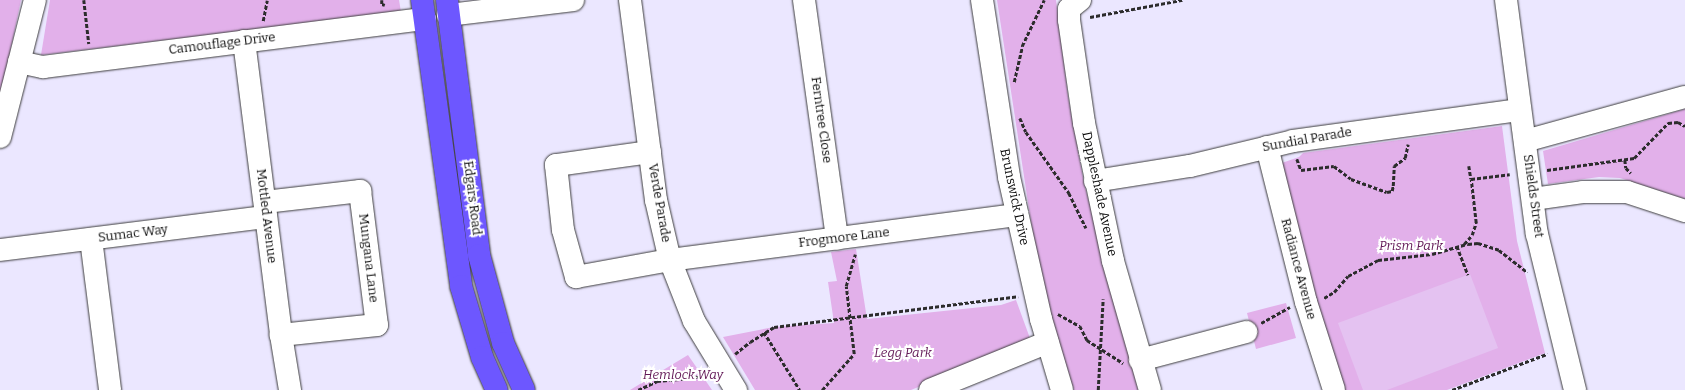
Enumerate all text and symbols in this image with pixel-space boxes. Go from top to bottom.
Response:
street label: Camouflage Drive [168,30,276,58]
street label: Ferntree Close [807,76,835,164]
street label: Sundial Parade [1261,124,1353,156]
street label: Dappleshade Avenue [1078,130,1120,258]
street label: Brunswick Drive [996,147,1032,247]
street label: Shields Street [1519,153,1547,239]
street label: Edgars Road [460,160,484,236]
street label: Verde Parade [644,162,674,244]
street label: Mottled Avenue [252,168,280,264]
street label: Mungana Lane [355,213,381,303]
street label: Radiance Avenue [1277,217,1319,321]
street label: Sumac Way [97,222,169,246]
street label: Frogmore Lane [798,225,890,251]
park label: Prism Park [1379,238,1443,254]
park label: Legg Park [874,345,932,361]
park label: Hemlock Way [643,367,723,383]

